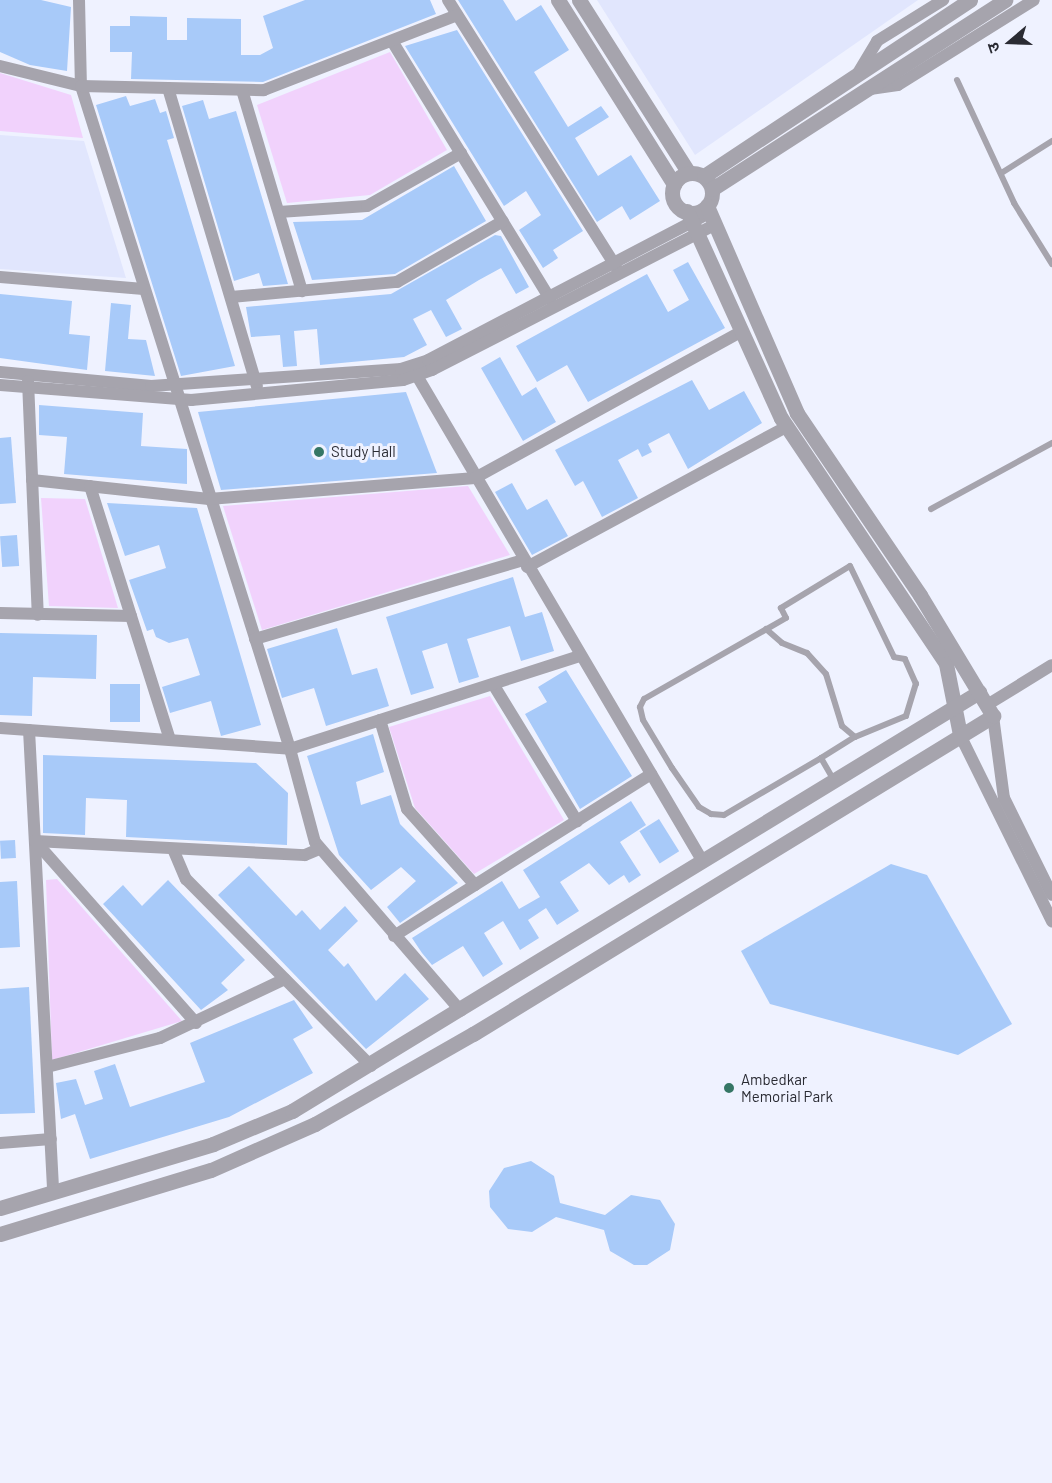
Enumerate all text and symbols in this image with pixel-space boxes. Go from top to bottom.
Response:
north arrow [980,12,1040,72]
text: उ [982,40,1003,56]
place label: Study Hall [331,443,396,461]
marker: Study Hall [312,445,326,459]
place label: Ambedkar Memorial Park [741,1070,833,1105]
marker: Ambedkar Memorial Park [722,1081,736,1095]

